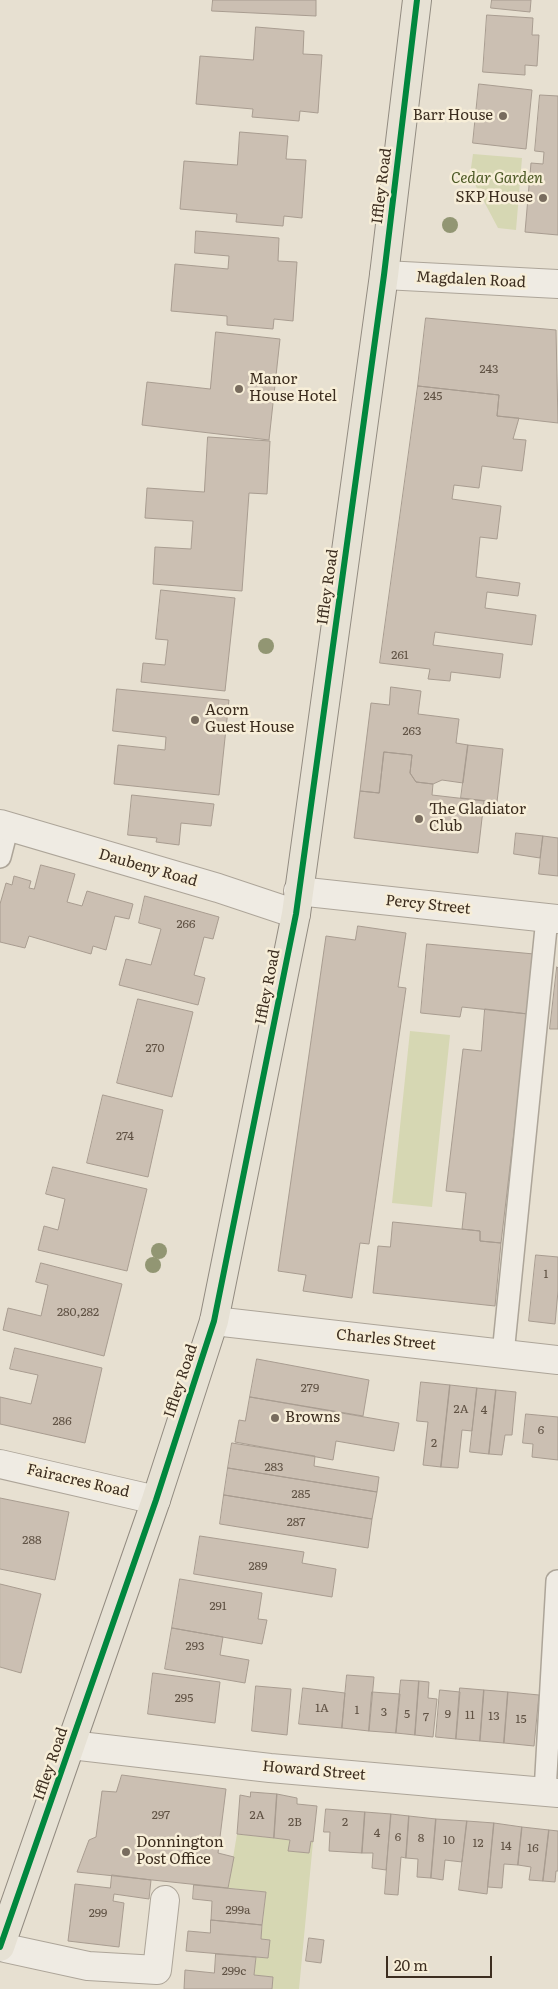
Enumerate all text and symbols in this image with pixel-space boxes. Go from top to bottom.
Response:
place label: Barr House [413,107,493,125]
marker: Barr House [497,110,509,122]
street label: Iffley Road [368,147,396,225]
park label: Cedar Garden [451,170,543,188]
place label: SKP House [455,189,533,207]
marker: SKP House [537,192,549,204]
street label: Magdalen Road [416,268,526,292]
house number: 243 [479,362,499,376]
place label: Manor House Hotel [249,371,337,406]
marker: Manor House Hotel [233,383,245,395]
house number: 245 [424,389,442,403]
street label: Iffley Road [314,548,342,626]
house number: 261 [391,648,409,662]
place label: Acorn Guest House [205,702,294,737]
marker: Acorn Guest House [189,714,201,726]
house number: 263 [402,724,422,738]
place label: The Gladiator Club [429,801,526,836]
marker: The Gladiator Club [413,813,425,825]
street label: Daubeny Road [96,845,200,891]
street label: Percy Street [384,892,472,918]
house number: 266 [177,917,195,931]
street label: Iffley Road [252,948,284,1026]
house number: 270 [146,1041,164,1055]
house number: 274 [116,1129,134,1143]
house number: 1 [544,1267,548,1281]
house number: 280,282 [57,1305,99,1319]
street label: Charles Street [335,1326,437,1354]
street label: Iffley Road [161,1342,201,1420]
house number: 279 [301,1381,319,1395]
house number: 2A [454,1402,468,1416]
house number: 4 [481,1403,487,1417]
place label: Browns [285,1409,340,1427]
marker: Browns [269,1412,281,1424]
house number: 286 [52,1414,72,1428]
house number: 6 [538,1423,544,1437]
house number: 2 [431,1436,437,1450]
street label: Fairacres Road [25,1460,131,1502]
house number: 283 [264,1460,284,1474]
house number: 285 [292,1487,310,1501]
house number: 287 [287,1515,305,1529]
house number: 288 [22,1533,42,1547]
house number: 289 [249,1559,267,1573]
house number: 291 [209,1599,227,1613]
house number: 293 [186,1639,204,1653]
house number: 295 [175,1691,193,1705]
house number: 1A [315,1701,329,1715]
house number: 1 [355,1703,359,1717]
house number: 3 [381,1705,387,1719]
house number: 5 [404,1707,410,1721]
house number: 9 [445,1707,451,1721]
house number: 11 [465,1708,475,1722]
house number: 13 [488,1709,500,1723]
house number: 7 [423,1710,429,1724]
house number: 15 [516,1712,526,1726]
street label: Iffley Road [30,1725,72,1803]
street label: Howard Street [262,1758,366,1784]
house number: 297 [152,1808,170,1822]
house number: 2A [250,1808,264,1822]
house number: 2B [288,1815,302,1829]
house number: 2 [342,1815,348,1829]
house number: 4 [374,1826,380,1840]
house number: 6 [395,1830,401,1844]
house number: 8 [418,1831,424,1845]
house number: 10 [443,1833,455,1847]
place label: Donnington Post Office [136,1834,224,1869]
house number: 12 [473,1836,483,1850]
house number: 14 [500,1839,512,1853]
house number: 16 [527,1841,539,1855]
marker: Donnington Post Office [120,1846,132,1858]
house number: 299a [225,1903,251,1917]
house number: 299 [89,1906,107,1920]
scale bar [388,1946,494,1978]
text: 20 m [394,1953,428,1976]
house number: 299c [222,1964,246,1978]

